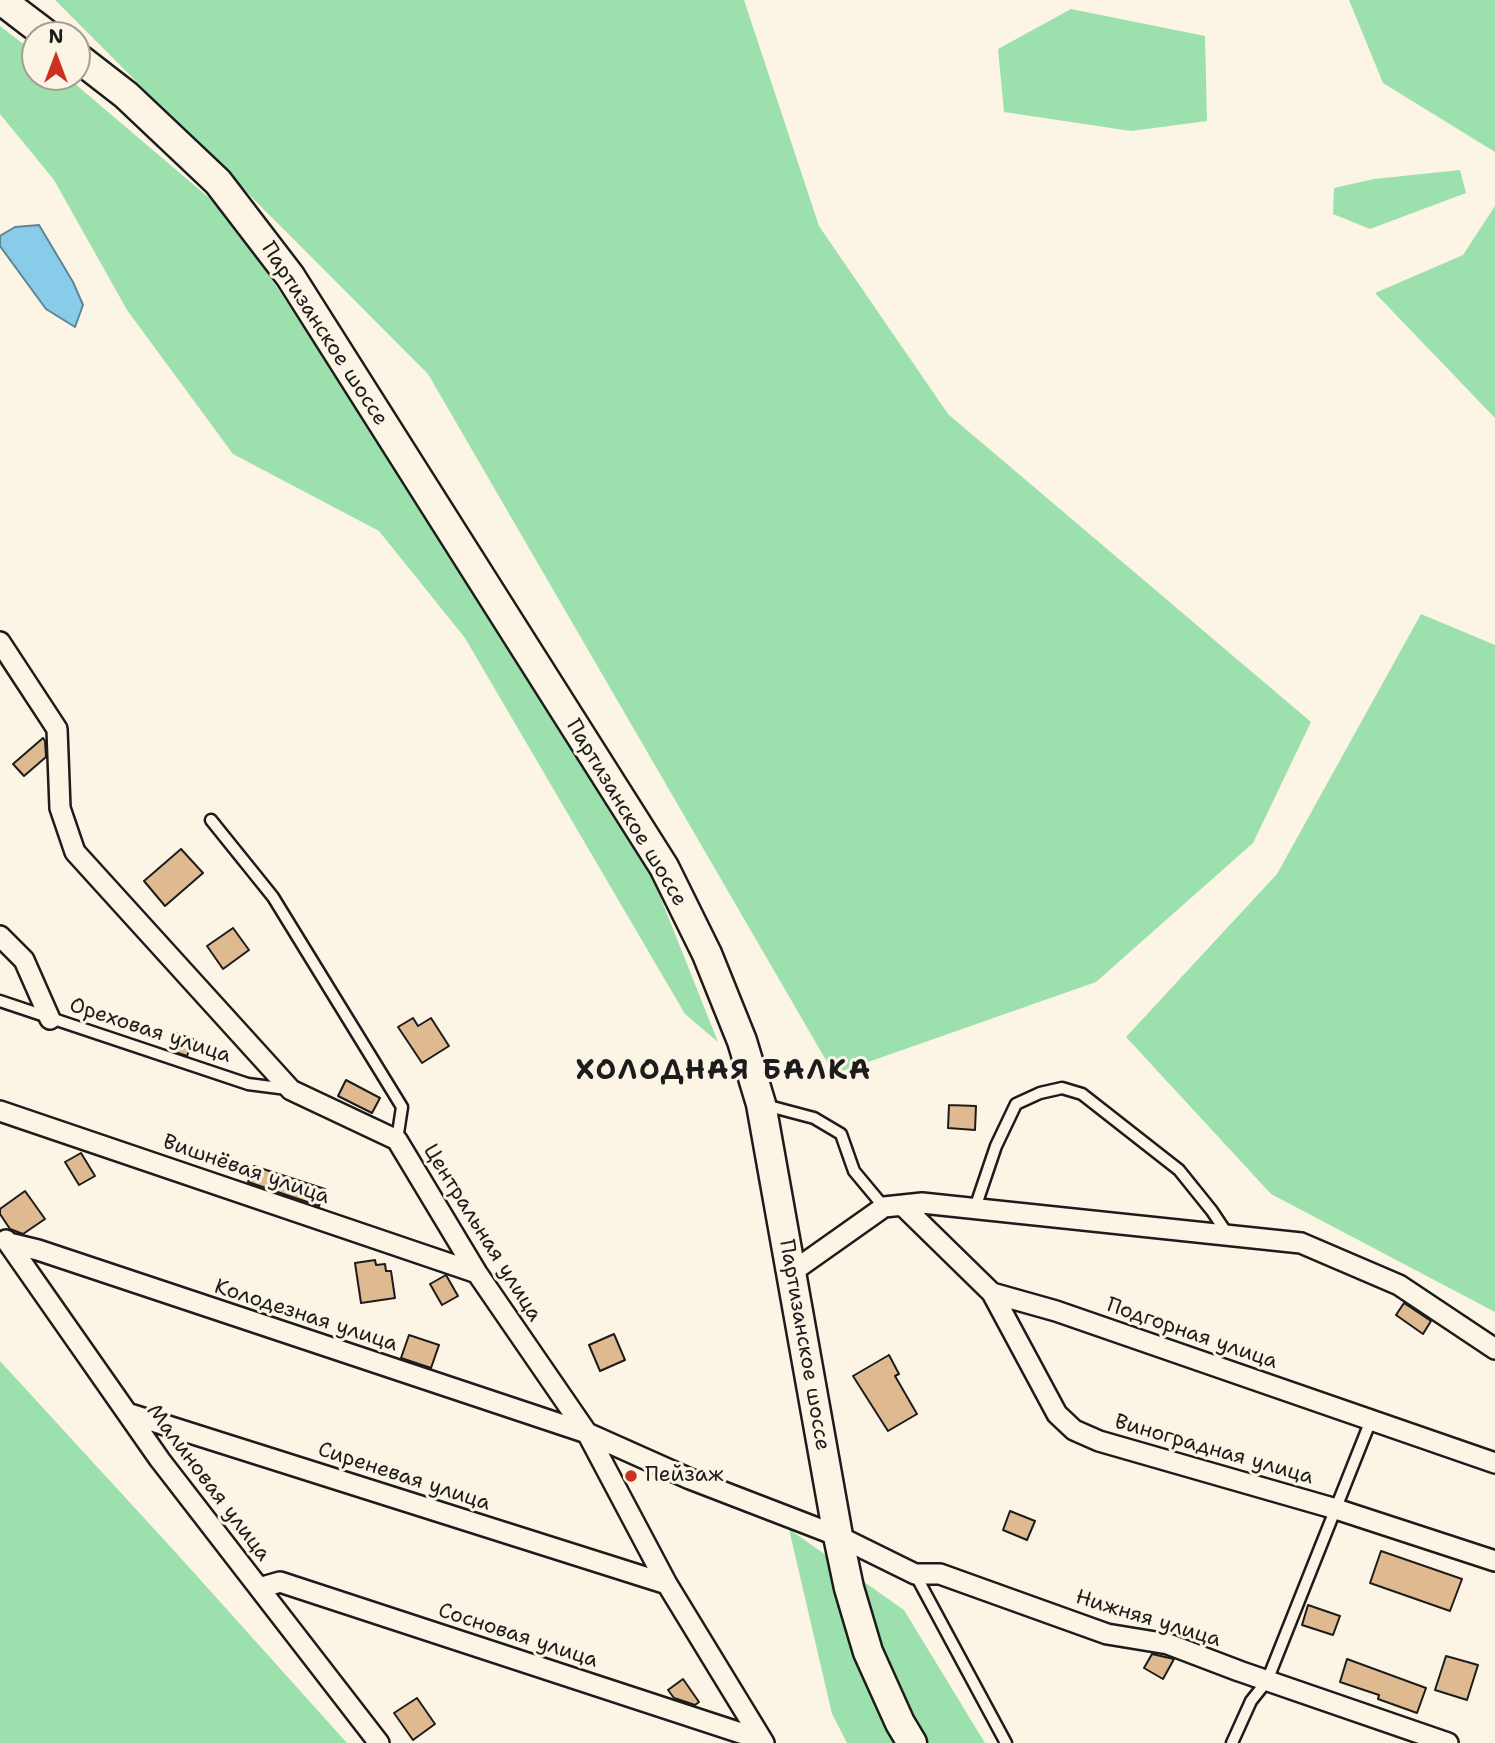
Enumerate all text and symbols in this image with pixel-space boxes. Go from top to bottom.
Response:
north arrow [21,21,91,91]
text: N [48,24,64,49]
street label: Партизанское шоссе [255,237,393,431]
street label: Партизанское шоссе [560,715,692,911]
street label: Ореховая улица [66,993,234,1069]
district label: ХОЛОДНАЯ БАЛКА [577,1055,871,1089]
street label: Вишнёвая улица [159,1130,333,1210]
street label: Центральная улица [417,1140,547,1326]
street label: Партизанское шоссе [773,1238,835,1452]
street label: Колодезная улица [211,1274,401,1358]
street label: Подгорная улица [1103,1293,1281,1375]
street label: Малиновая улица [141,1399,275,1567]
street label: Виноградная улица [1112,1410,1316,1490]
street label: Сиреневая улица [315,1437,493,1517]
place label: Пейзаж [645,1463,724,1489]
marker: Пейзаж [623,1468,639,1484]
street label: Нижняя улица [1072,1585,1224,1653]
street label: Сосновая улица [435,1598,601,1674]

